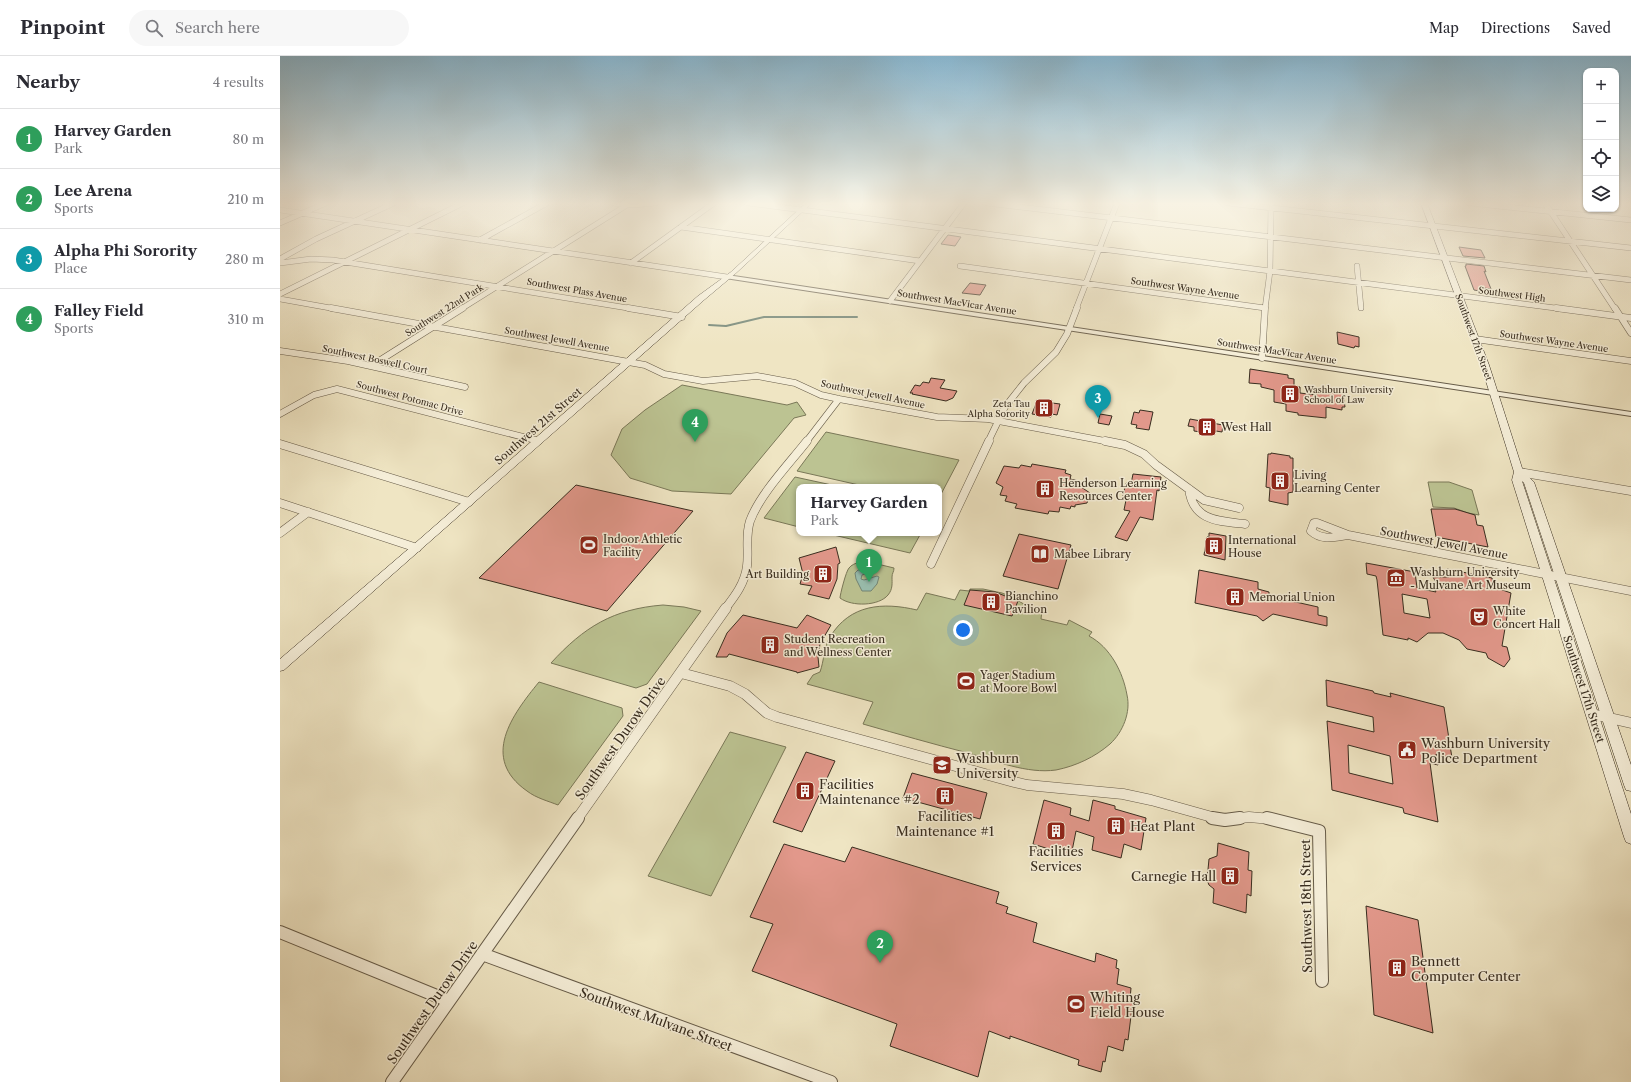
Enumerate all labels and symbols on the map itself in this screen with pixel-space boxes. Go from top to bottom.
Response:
street label: Southwest Wayne Avenue [1130,275,1240,301]
street label: Southwest Plass Avenue [526,276,628,304]
street label: Southwest 22nd Park [403,281,486,339]
street label: Southwest High [1478,284,1547,304]
street label: Southwest MacVicar Avenue [896,287,1018,317]
street label: Southwest 17th Street [1453,292,1495,383]
street label: Southwest Jewell Avenue [504,324,610,354]
street label: Southwest Wayne Avenue [1499,328,1609,354]
street label: Southwest MacVicar Avenue [1216,336,1338,366]
street label: Southwest Boswell Court [321,342,429,376]
street label: Southwest Potomac Drive [355,378,465,418]
street label: Southwest Jewell Avenue [820,378,926,410]
building icon: Washburn University School of Law [1279,383,1301,405]
street label: Southwest 21st Street [492,384,584,468]
place label: Washburn University School of Law [1303,384,1394,405]
pin: 3 [1085,385,1111,418]
building icon: Zeta Tau Alpha Sorority [1033,397,1055,419]
place label: Zeta Tau Alpha Sorority [967,398,1031,419]
pin: 4 [682,409,708,442]
building icon: West Hall [1196,416,1218,438]
place label: West Hall [1220,420,1272,434]
place label: Living Learning Center [1294,468,1380,495]
building icon: Living Learning Center [1269,470,1291,492]
place label: Henderson Learning Resources Center [1059,476,1167,503]
building icon: Henderson Learning Resources Center [1034,478,1056,500]
street label: Southwest Jewell Avenue [1379,524,1509,562]
place label: Indoor Athletic Facility [603,532,683,559]
place label: International House [1228,533,1297,560]
sports icon: Indoor Athletic Facility [578,534,600,556]
building icon: International House [1203,535,1225,557]
library icon: Mabee Library [1029,543,1051,565]
place label: Mabee Library [1054,547,1132,561]
pin: 1 [856,549,882,582]
building icon: Art Building [812,563,834,585]
place label: Washburn University - Mulvane Art Museum [1409,565,1532,592]
place label: Art Building [745,567,809,581]
museum icon: Washburn University - Mulvane Art Museum [1385,567,1407,589]
building icon: Memorial Union [1224,586,1246,608]
place label: Bianchino Pavilion [1005,589,1059,616]
place label: Memorial Union [1249,590,1335,604]
building icon: Bianchino Pavilion [980,591,1002,613]
place label: White Concert Hall [1492,604,1561,631]
theatre icon: White Concert Hall [1468,606,1490,628]
your location [953,620,973,640]
place label: Student Recreation and Wellness Center [784,632,892,659]
building icon: Student Recreation and Wellness Center [759,634,781,656]
street label: Southwest 17th Street [1560,634,1608,745]
place label: Yager Stadium at Moore Bowl [979,668,1058,695]
sports icon: Yager Stadium at Moore Bowl [955,670,977,692]
street label: Southwest Durow Drive [571,673,669,803]
place label: Washburn University Police Department [1420,735,1551,766]
public building icon: Washburn University Police Department [1396,739,1418,761]
place label: Washburn University [955,750,1019,781]
school or university icon: Washburn University [931,754,953,776]
place label: Facilities Maintenance #2 [819,776,920,807]
building icon: Facilities Maintenance #2 [794,780,816,802]
building icon: Facilities Maintenance #1 [934,785,956,807]
place label: Facilities Maintenance #1 [896,808,995,839]
building icon: Heat Plant [1105,815,1127,837]
place label: Heat Plant [1130,818,1195,834]
building icon: Facilities Services [1045,820,1067,842]
street label: Southwest 18th Street [1297,839,1315,973]
place label: Facilities Services [1029,843,1084,874]
building icon: Carnegie Hall [1219,865,1241,887]
place label: Carnegie Hall [1131,868,1216,884]
pin: 2 [867,930,893,963]
street label: Southwest Durow Drive [383,937,481,1067]
place label: Bennett Computer Center [1411,953,1521,984]
building icon: Bennett Computer Center [1386,957,1408,979]
street label: Southwest Mulvane Street [577,984,735,1054]
place label: Whiting Field House [1089,989,1165,1020]
sports icon: Whiting Field House [1065,993,1087,1015]

